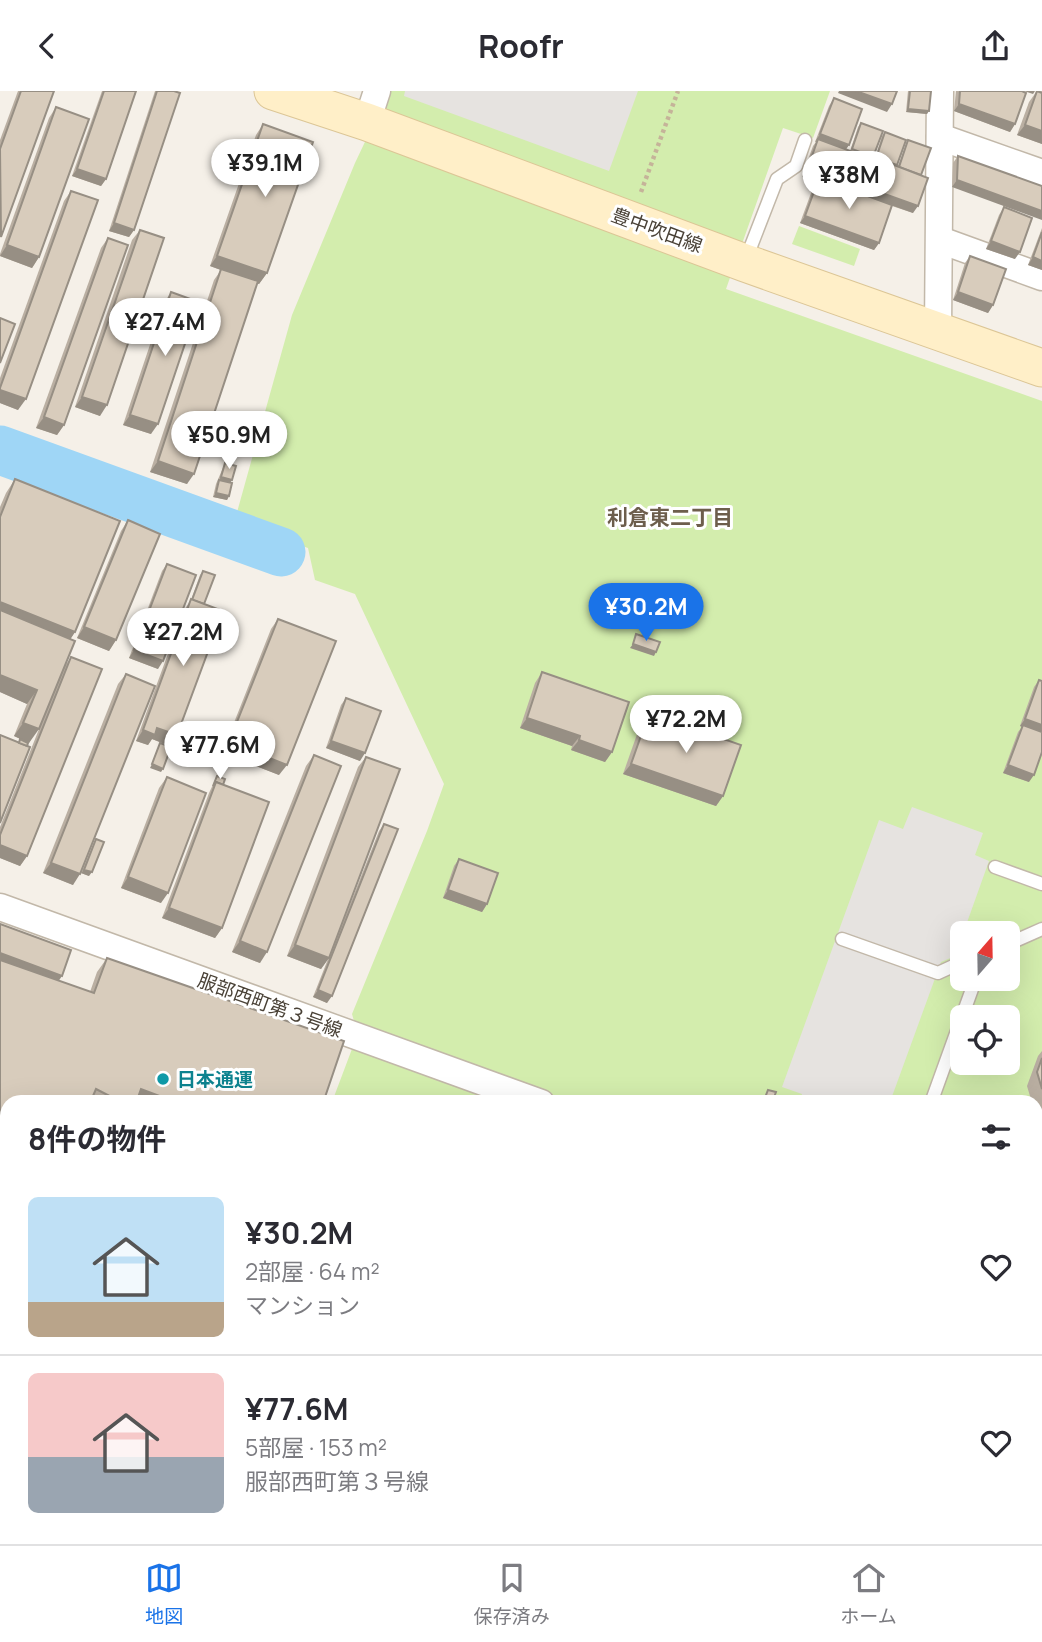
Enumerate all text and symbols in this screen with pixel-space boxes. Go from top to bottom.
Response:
text: Roofr [478,24,564,68]
icon: back [28,27,66,65]
icon: share [976,27,1014,65]
pin: ¥39.1M [208,139,322,199]
text: ¥39.1M [227,146,303,178]
pin: ¥38M [808,151,890,211]
text: ¥38M [818,158,880,190]
street label: 豊中吹田線 [608,202,706,258]
pin: ¥27.4M [108,299,222,358]
text: ¥27.4M [125,305,205,337]
pin: ¥50.9M [172,411,286,471]
text: ¥50.9M [187,418,271,450]
district label: 利倉東二丁目 [607,503,733,531]
pin: ¥30.2M [589,583,703,643]
text: ¥30.2M [605,590,687,622]
pin: ¥27.2M [126,609,240,668]
text: ¥27.2M [143,615,223,647]
pin: ¥72.2M [629,695,743,755]
text: ¥72.2M [646,702,726,734]
pin: ¥77.6M [163,721,277,781]
text: ¥77.6M [180,728,260,760]
north arrow [950,921,1020,991]
map controls [950,921,1020,1075]
street label: 服部西町第３号線 [194,967,346,1043]
button: locate [950,1005,1020,1075]
place label: 日本通運 [177,1066,253,1092]
marker: 日本通運 [155,1071,171,1087]
text: 8件の物件 [28,1118,166,1159]
icon: filters [977,1118,1015,1156]
text: ¥30.2M [245,1212,353,1253]
icon: home [84,1225,168,1309]
icon: heart [977,1248,1015,1286]
text: 2部屋 · 64 m² [245,1255,380,1287]
text: マンション [245,1289,360,1321]
text: ¥77.6M [245,1388,348,1429]
icon: home [84,1401,168,1485]
icon: heart [977,1424,1015,1462]
text: 5部屋 · 153 m² [245,1431,387,1463]
text: 服部西町第３号線 [245,1465,429,1497]
tab: 地図 [145,1559,183,1629]
tab: 保存済み [474,1559,550,1629]
tab: ホーム [840,1559,897,1629]

